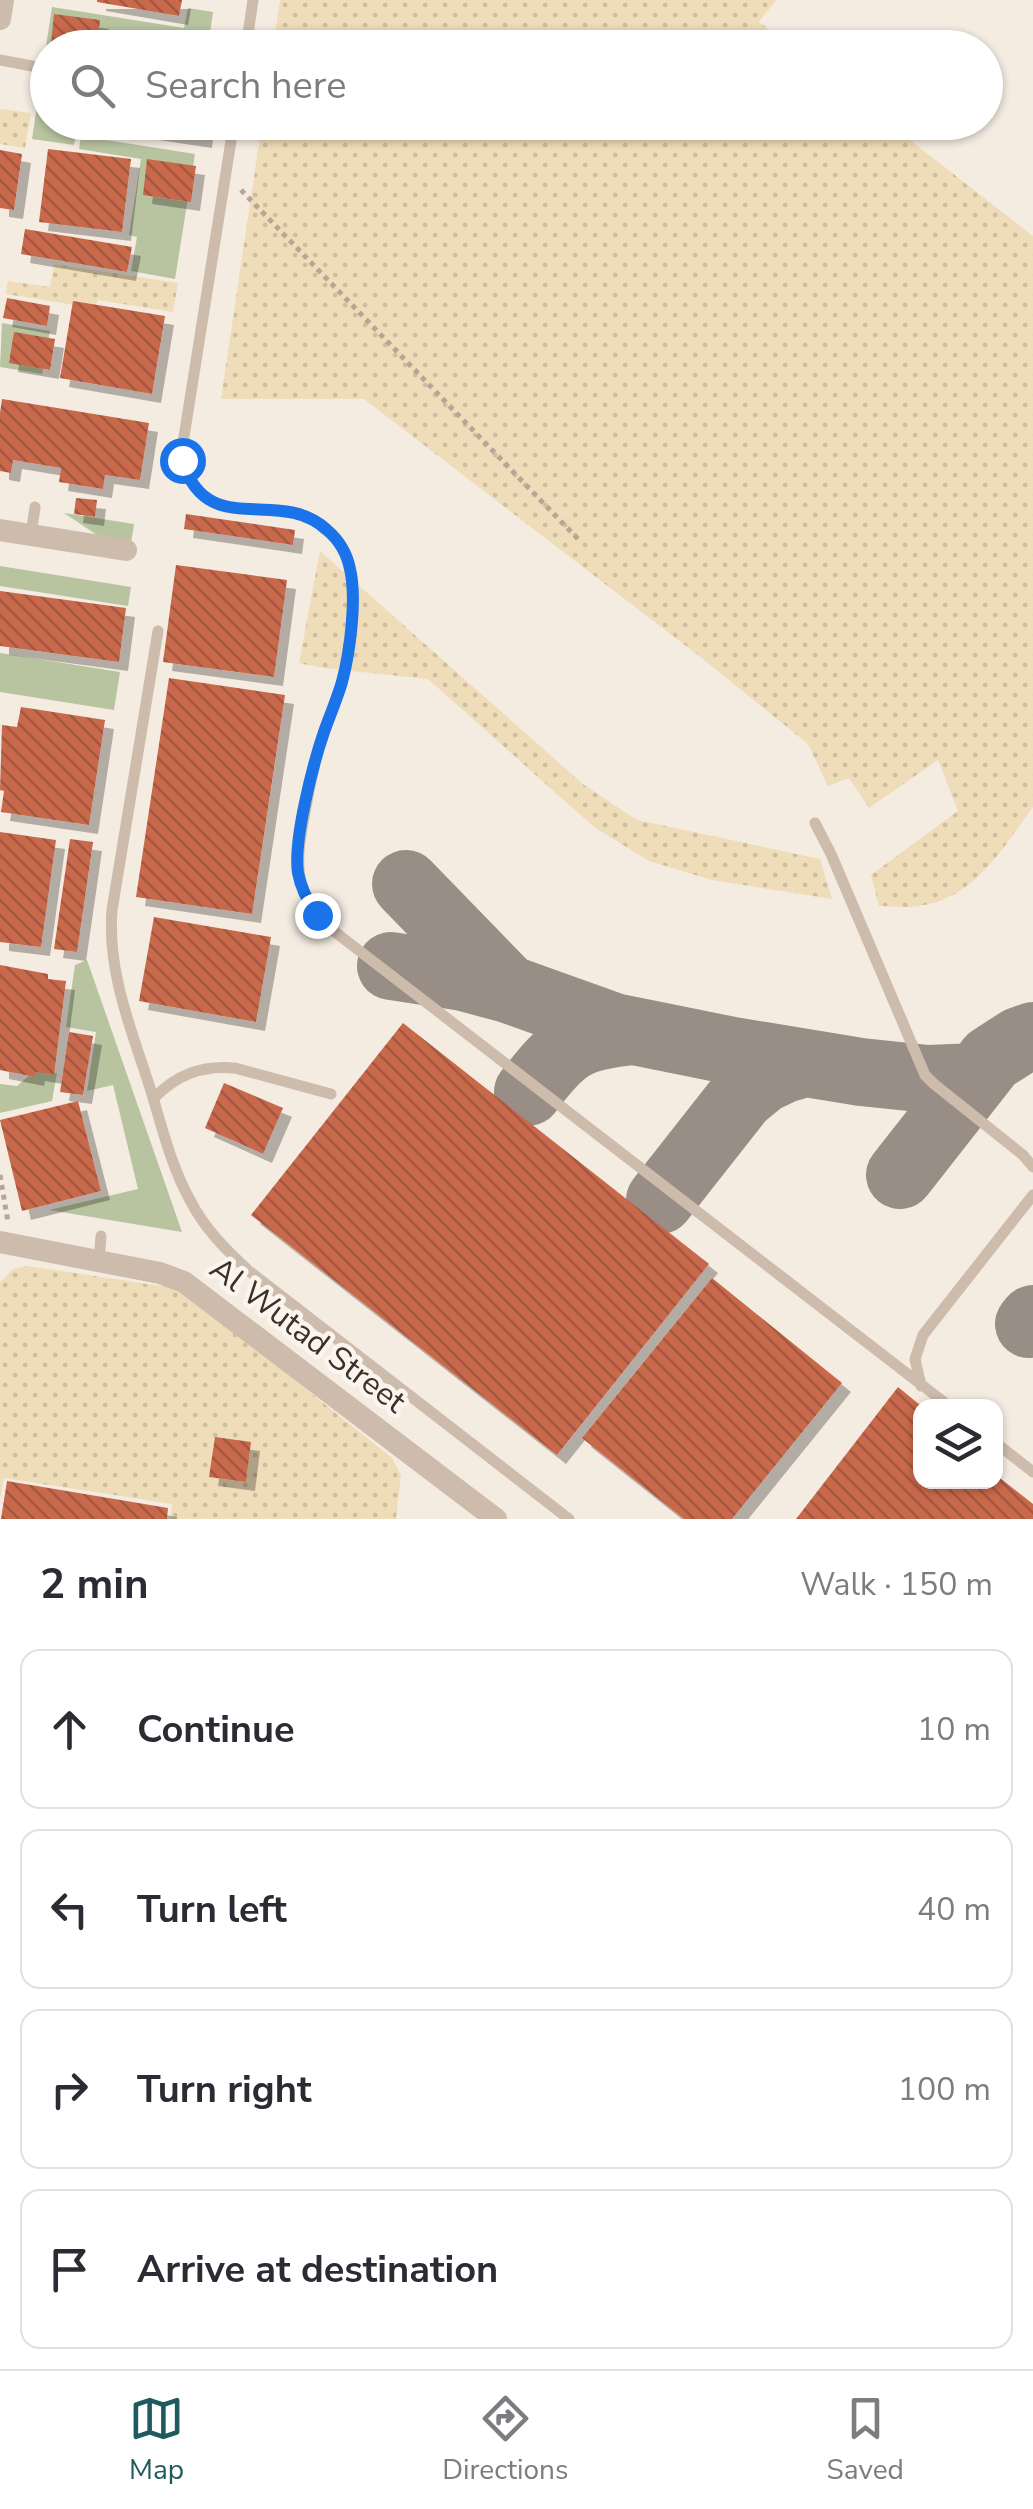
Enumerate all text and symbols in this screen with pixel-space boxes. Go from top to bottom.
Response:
search box [30,30,1003,140]
icon: search [65,58,120,113]
text: Search here [145,60,346,111]
route start [160,438,206,484]
route end [295,893,341,939]
street label: Al Wutad Street [201,1247,415,1423]
map controls [913,1399,1003,1489]
button: layers [913,1399,1003,1489]
text: 2 min [40,1556,149,1613]
text: Walk · 150 m [800,1563,993,1606]
icon: ahead [42,1702,97,1757]
text: Continue [137,1704,295,1755]
text: 10 m [917,1708,991,1751]
icon: left [42,1882,97,1937]
text: Turn left [137,1884,287,1935]
text: 40 m [917,1888,991,1931]
icon: right [42,2062,97,2117]
text: Turn right [137,2064,312,2115]
text: 100 m [898,2068,991,2111]
icon: arrive [42,2242,97,2297]
text: Arrive at destination [137,2244,498,2295]
tab: Map [129,2391,184,2489]
tab: Directions [442,2391,568,2489]
tab: Saved [827,2391,904,2489]

